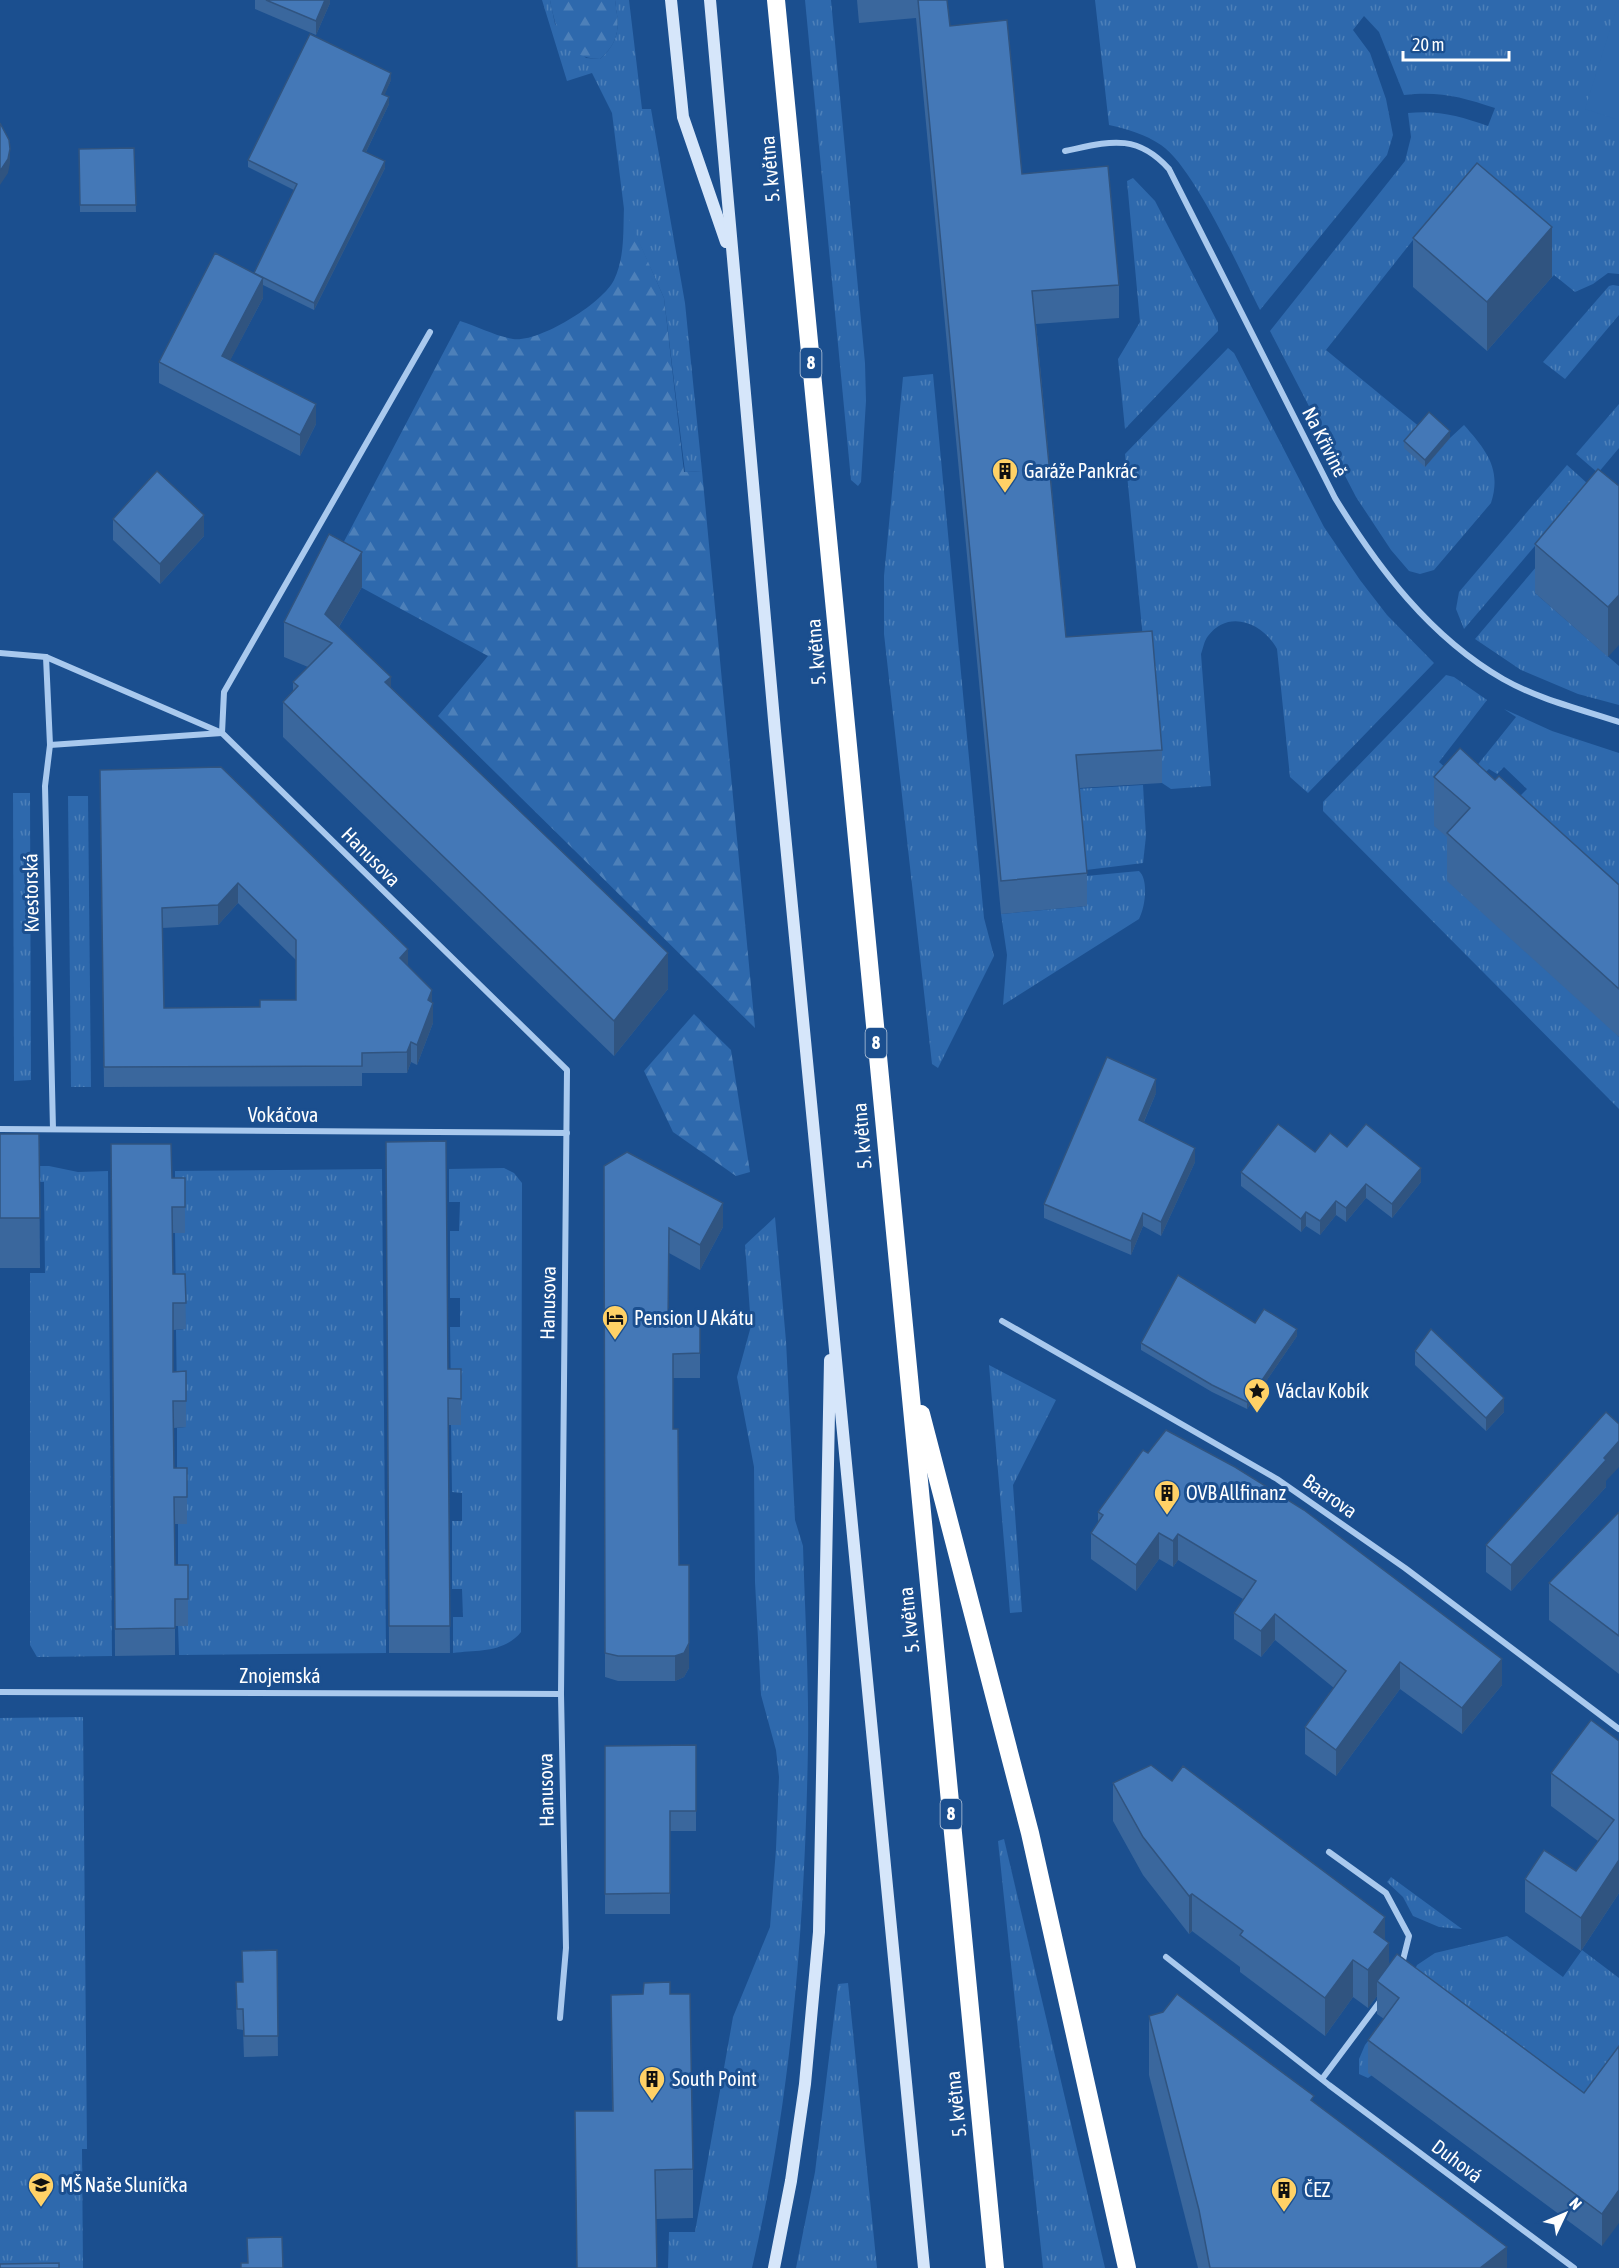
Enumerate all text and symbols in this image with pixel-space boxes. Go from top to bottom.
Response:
scale bar [1403,24,1510,62]
text: 20 m [1412,34,1444,55]
street label: 5. května [755,135,784,203]
road number: 8 [800,348,822,378]
street label: Na Křivině [1298,403,1353,481]
building icon: Garáže Pankrác [990,456,1020,494]
place label: Garáže Pankrác [1024,459,1138,482]
street label: 5. května [801,618,830,686]
street label: Hanusova [337,822,406,891]
street label: Kvestorská [18,853,43,933]
road number: 8 [866,1028,886,1058]
street label: 5. května [847,1102,876,1170]
street label: Vokáčova [248,1103,318,1126]
street label: Hanusova [535,1266,560,1340]
hotel icon: Pension U Akátu [600,1303,630,1341]
place label: Pension U Akátu [634,1306,754,1329]
place icon: Václav Kobík [1242,1376,1272,1414]
place label: Václav Kobík [1276,1379,1369,1402]
street label: Baarova [1299,1469,1362,1522]
building icon: OVB Allfinanz [1152,1478,1182,1516]
place label: OVB Allfinanz [1186,1481,1286,1504]
street label: 5. května [894,1586,923,1654]
street label: Znojemská [239,1664,321,1687]
street label: Hanusova [533,1753,558,1827]
road number: 8 [940,1799,962,1829]
building icon: South Point [637,2064,667,2102]
place label: South Point [672,2067,757,2090]
street label: 5. května [941,2070,970,2138]
street label: Duhová [1428,2134,1487,2187]
school or university icon: MŠ Naše Sluníčka [26,2170,56,2208]
place label: MŠ Naše Sluníčka [60,2173,188,2196]
building icon: ČEZ [1269,2175,1299,2213]
place label: ČEZ [1304,2178,1331,2201]
north arrow [1535,2184,1595,2244]
text: N [1566,2194,1586,2213]

